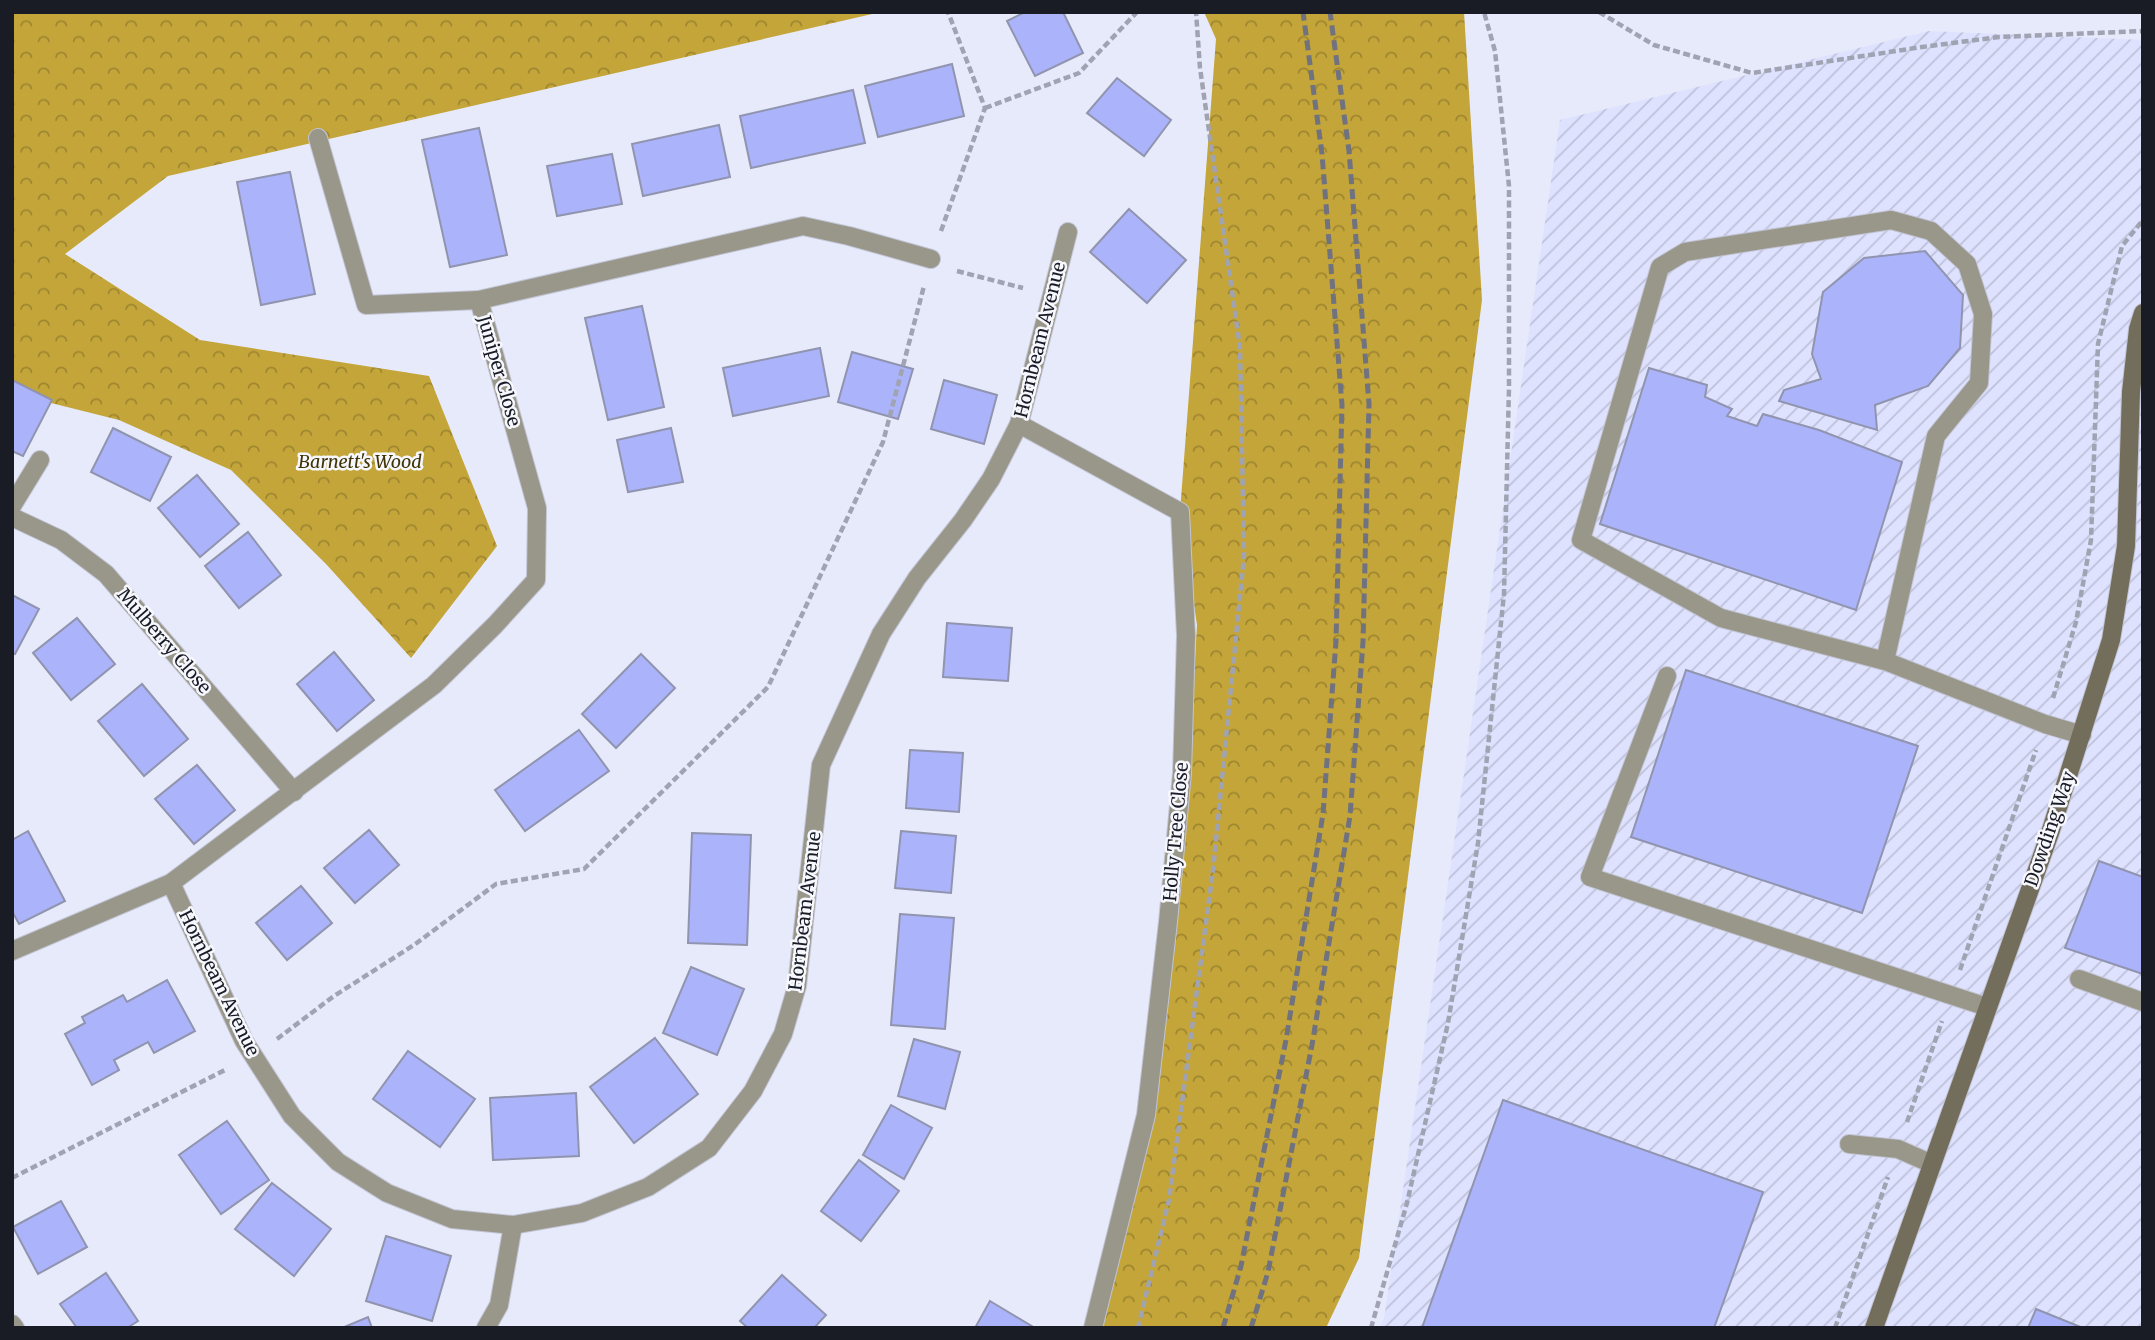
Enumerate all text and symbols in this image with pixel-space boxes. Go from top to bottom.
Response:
street label: Hornbeam Avenue [1009,259,1070,420]
street label: Juniper Close [472,312,526,429]
park label: Barnett's Wood [298,450,422,473]
street label: Mulberry Close [112,583,216,698]
street label: Holly Tree Close [1158,761,1193,903]
street label: Dowding Way [2019,768,2080,889]
street label: Hornbeam Avenue [783,830,826,992]
street label: Hornbeam Avenue [174,906,265,1060]

